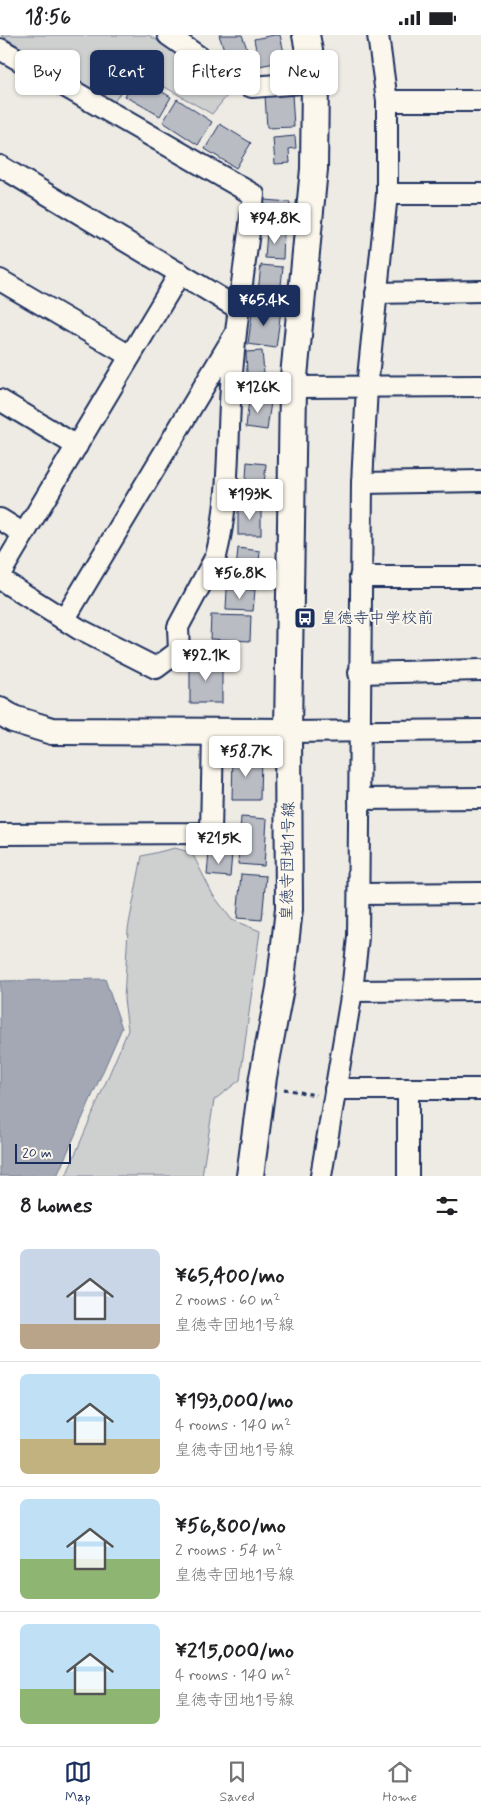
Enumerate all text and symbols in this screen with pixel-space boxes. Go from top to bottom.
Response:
text: 18:56 [25,5,71,30]
chip: Buy [15,50,80,95]
chip: Rent [90,50,164,95]
chip: Filters [174,50,260,95]
chip: New [270,50,338,95]
pin: ¥94.8K [234,203,316,245]
text: ¥94.8K [250,208,300,229]
pin: ¥65.4K [223,285,305,327]
text: ¥65.4K [239,290,289,311]
pin: ¥126K [223,371,293,414]
text: ¥126K [236,377,280,398]
pin: ¥193K [215,479,285,521]
text: ¥193K [228,484,272,505]
pin: ¥56.8K [199,557,281,600]
text: ¥56.8K [214,563,266,584]
bus stop icon: 皇徳寺中学校前 [293,606,317,630]
place label: 皇徳寺中学校前 [321,608,433,629]
pin: ¥92.1K [165,639,247,682]
text: ¥92.1K [182,645,230,666]
pin: ¥58.7K [205,735,287,778]
text: ¥58.7K [220,741,272,762]
street label: 皇徳寺団地1号線 [276,801,300,921]
pin: ¥215K [184,823,254,865]
text: ¥215K [197,828,241,849]
scale bar [15,1141,71,1164]
text: 20 m [22,1144,52,1162]
text: 8 homes [20,1192,92,1220]
icon: filters [433,1192,461,1220]
text: ¥65,400/mo [175,1262,285,1290]
icon: home [60,1269,120,1329]
text: 2 rooms · 60 m² [175,1290,280,1311]
text: 皇徳寺団地1号線 [175,1315,294,1336]
text: ¥193,000/mo [175,1387,293,1415]
icon: home [60,1394,120,1454]
text: 4 rooms · 140 m² [175,1415,291,1436]
text: 皇徳寺団地1号線 [175,1440,294,1461]
text: ¥56,800/mo [175,1512,286,1540]
icon: home [60,1519,120,1579]
text: 2 rooms · 54 m² [175,1540,282,1561]
text: 皇徳寺団地1号線 [175,1565,294,1586]
text: ¥215,000/mo [175,1637,294,1665]
icon: home [60,1644,120,1704]
text: 4 rooms · 140 m² [175,1665,291,1686]
text: 皇徳寺団地1号線 [175,1690,294,1711]
tab: Map [64,1758,92,1806]
tab: Saved [219,1758,255,1806]
tab: Home [382,1758,417,1806]

